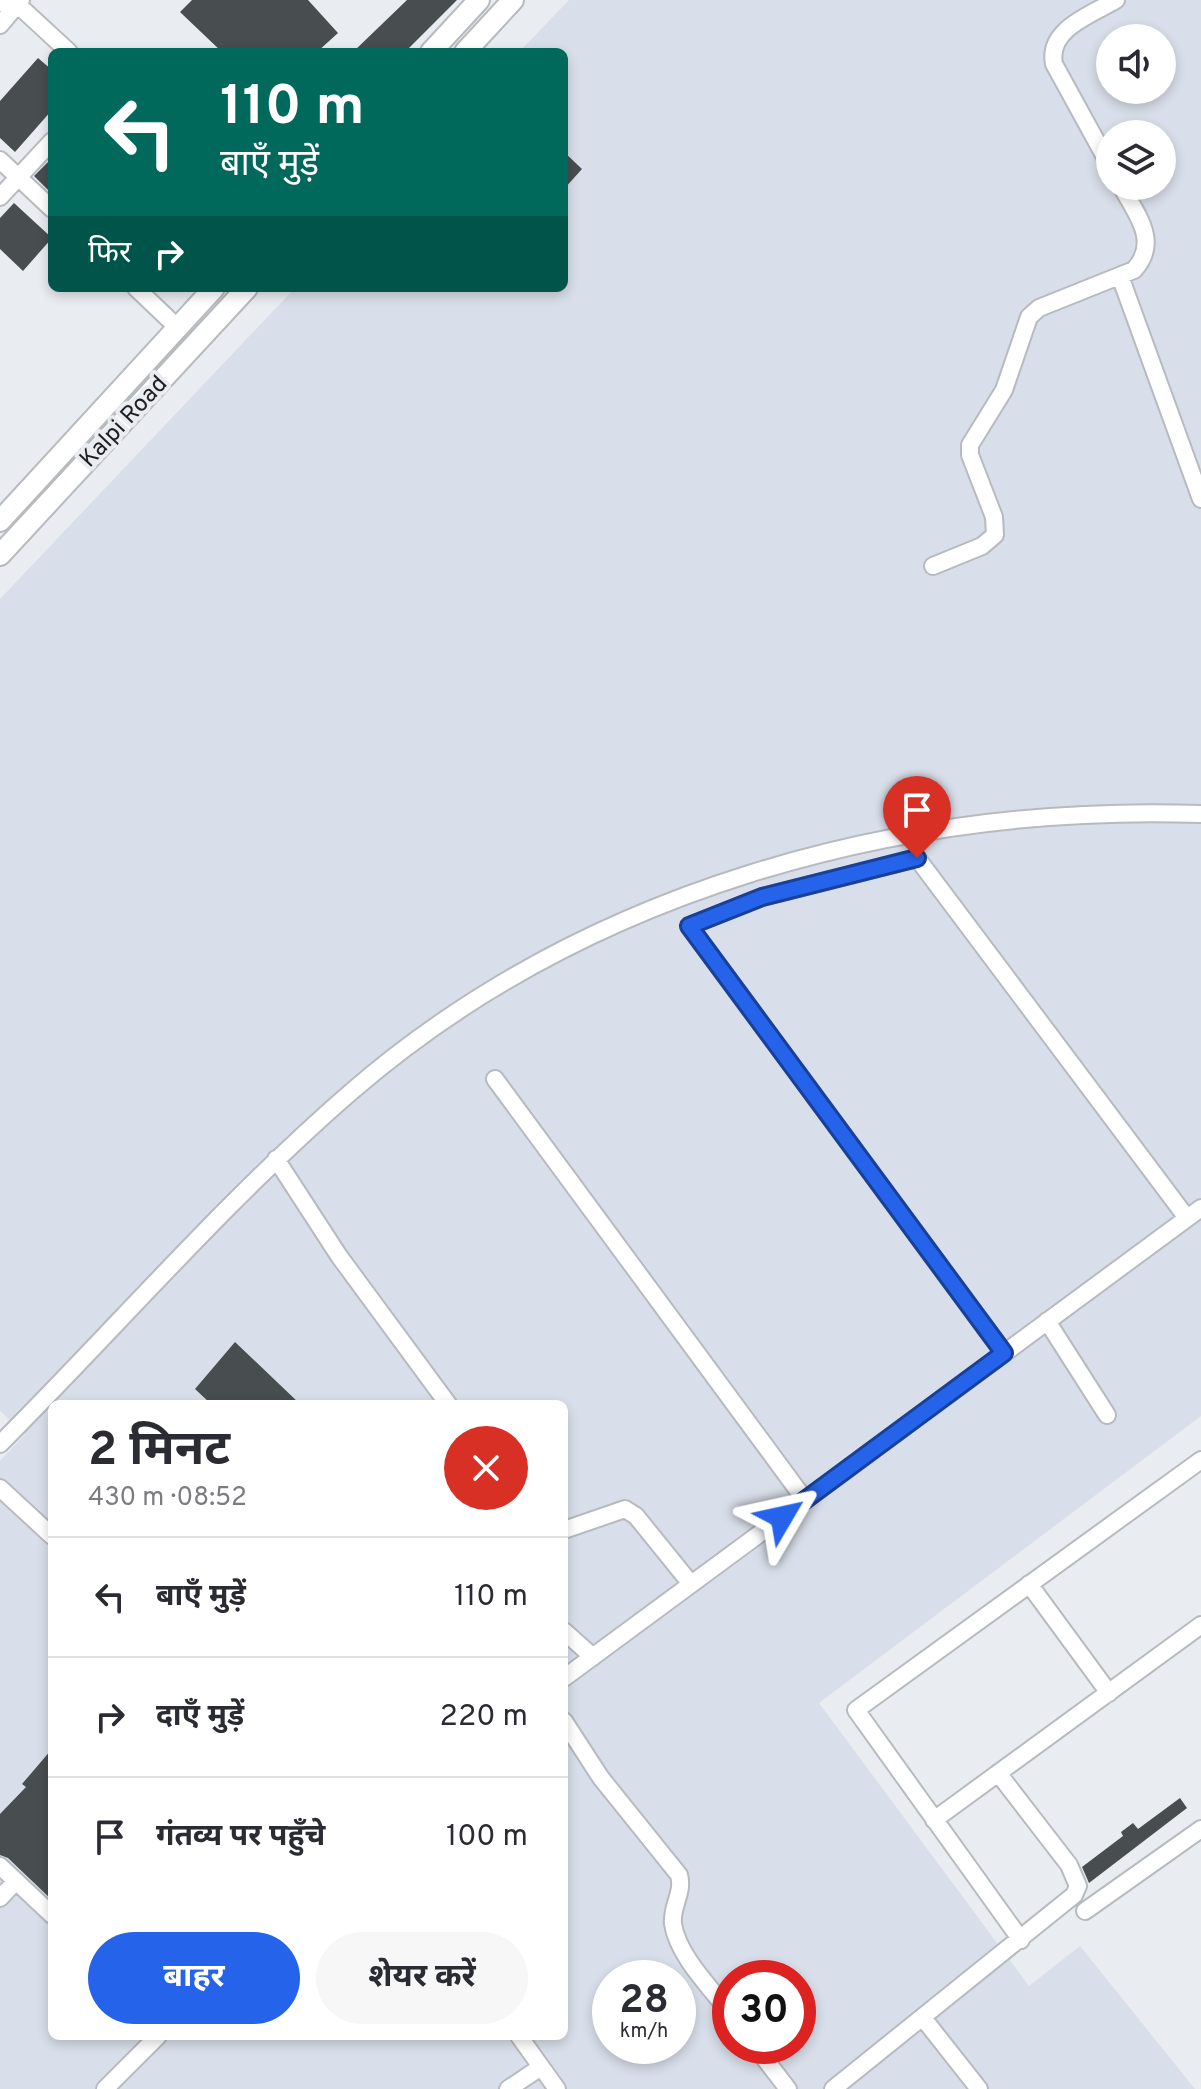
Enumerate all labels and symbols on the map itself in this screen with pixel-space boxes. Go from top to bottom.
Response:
street label: Kalpi Road [74,370,175,475]
pin [883,776,951,858]
position arrow [740,1475,824,1559]
speed limit sign: 30 [712,1960,816,2064]

